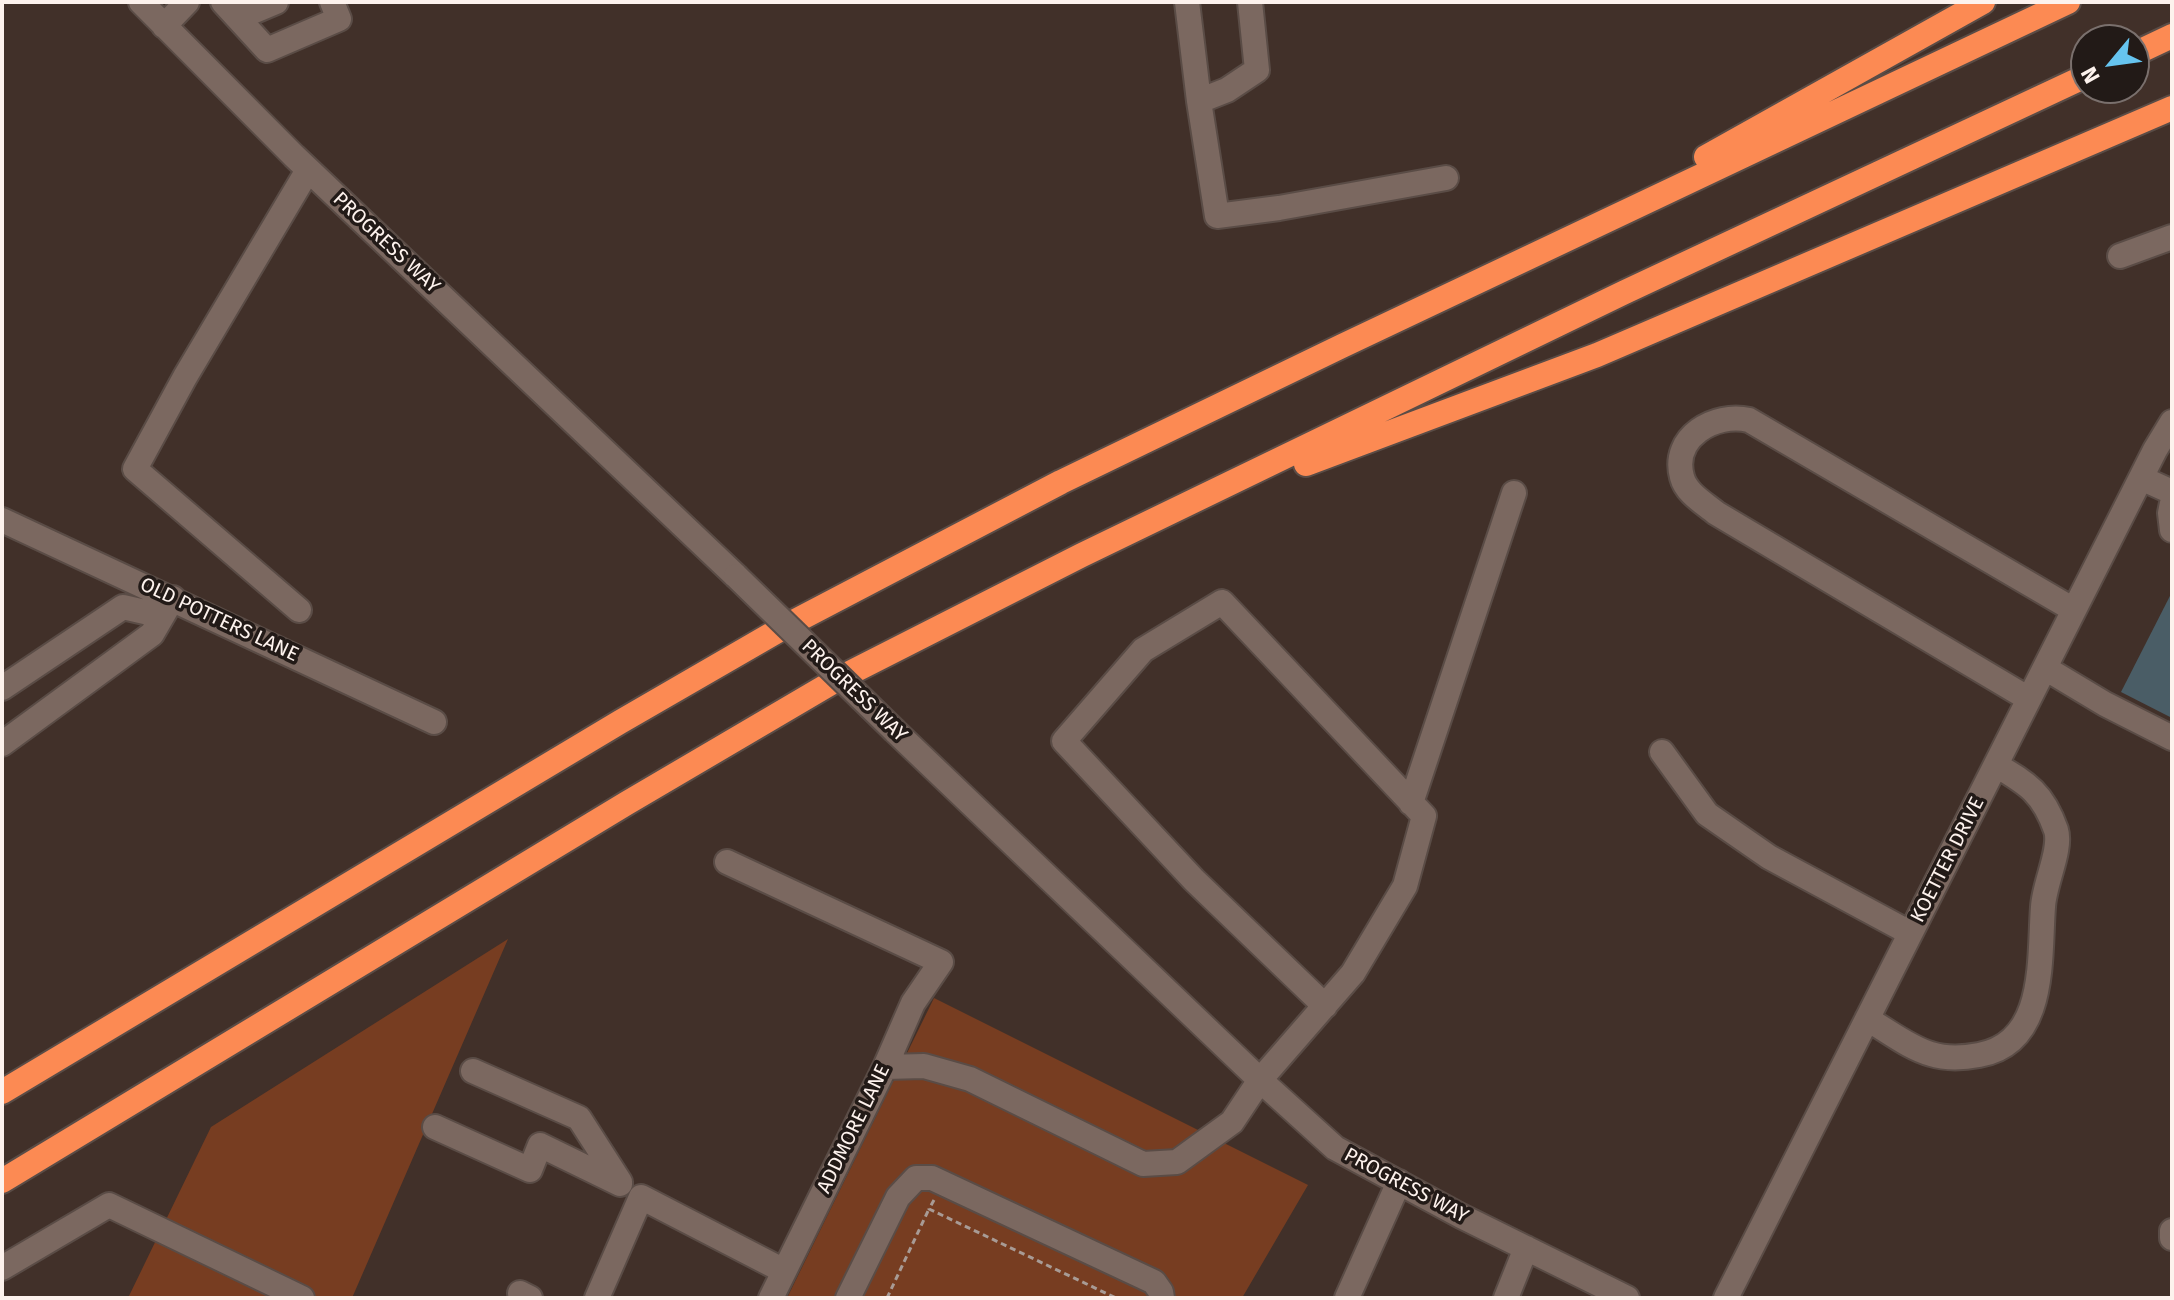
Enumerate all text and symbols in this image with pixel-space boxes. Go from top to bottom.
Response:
north arrow [2070,24,2150,104]
text: N [2075,62,2106,88]
street label: PROGRESS WAY [328,187,444,299]
street label: OLD POTTERS LANE [136,573,302,667]
street label: PROGRESS WAY [796,635,912,747]
street label: KOETTER DRIVE [1906,793,1990,927]
street label: ADDMORE LANE [812,1061,896,1197]
street label: PROGRESS WAY [1340,1143,1472,1229]

